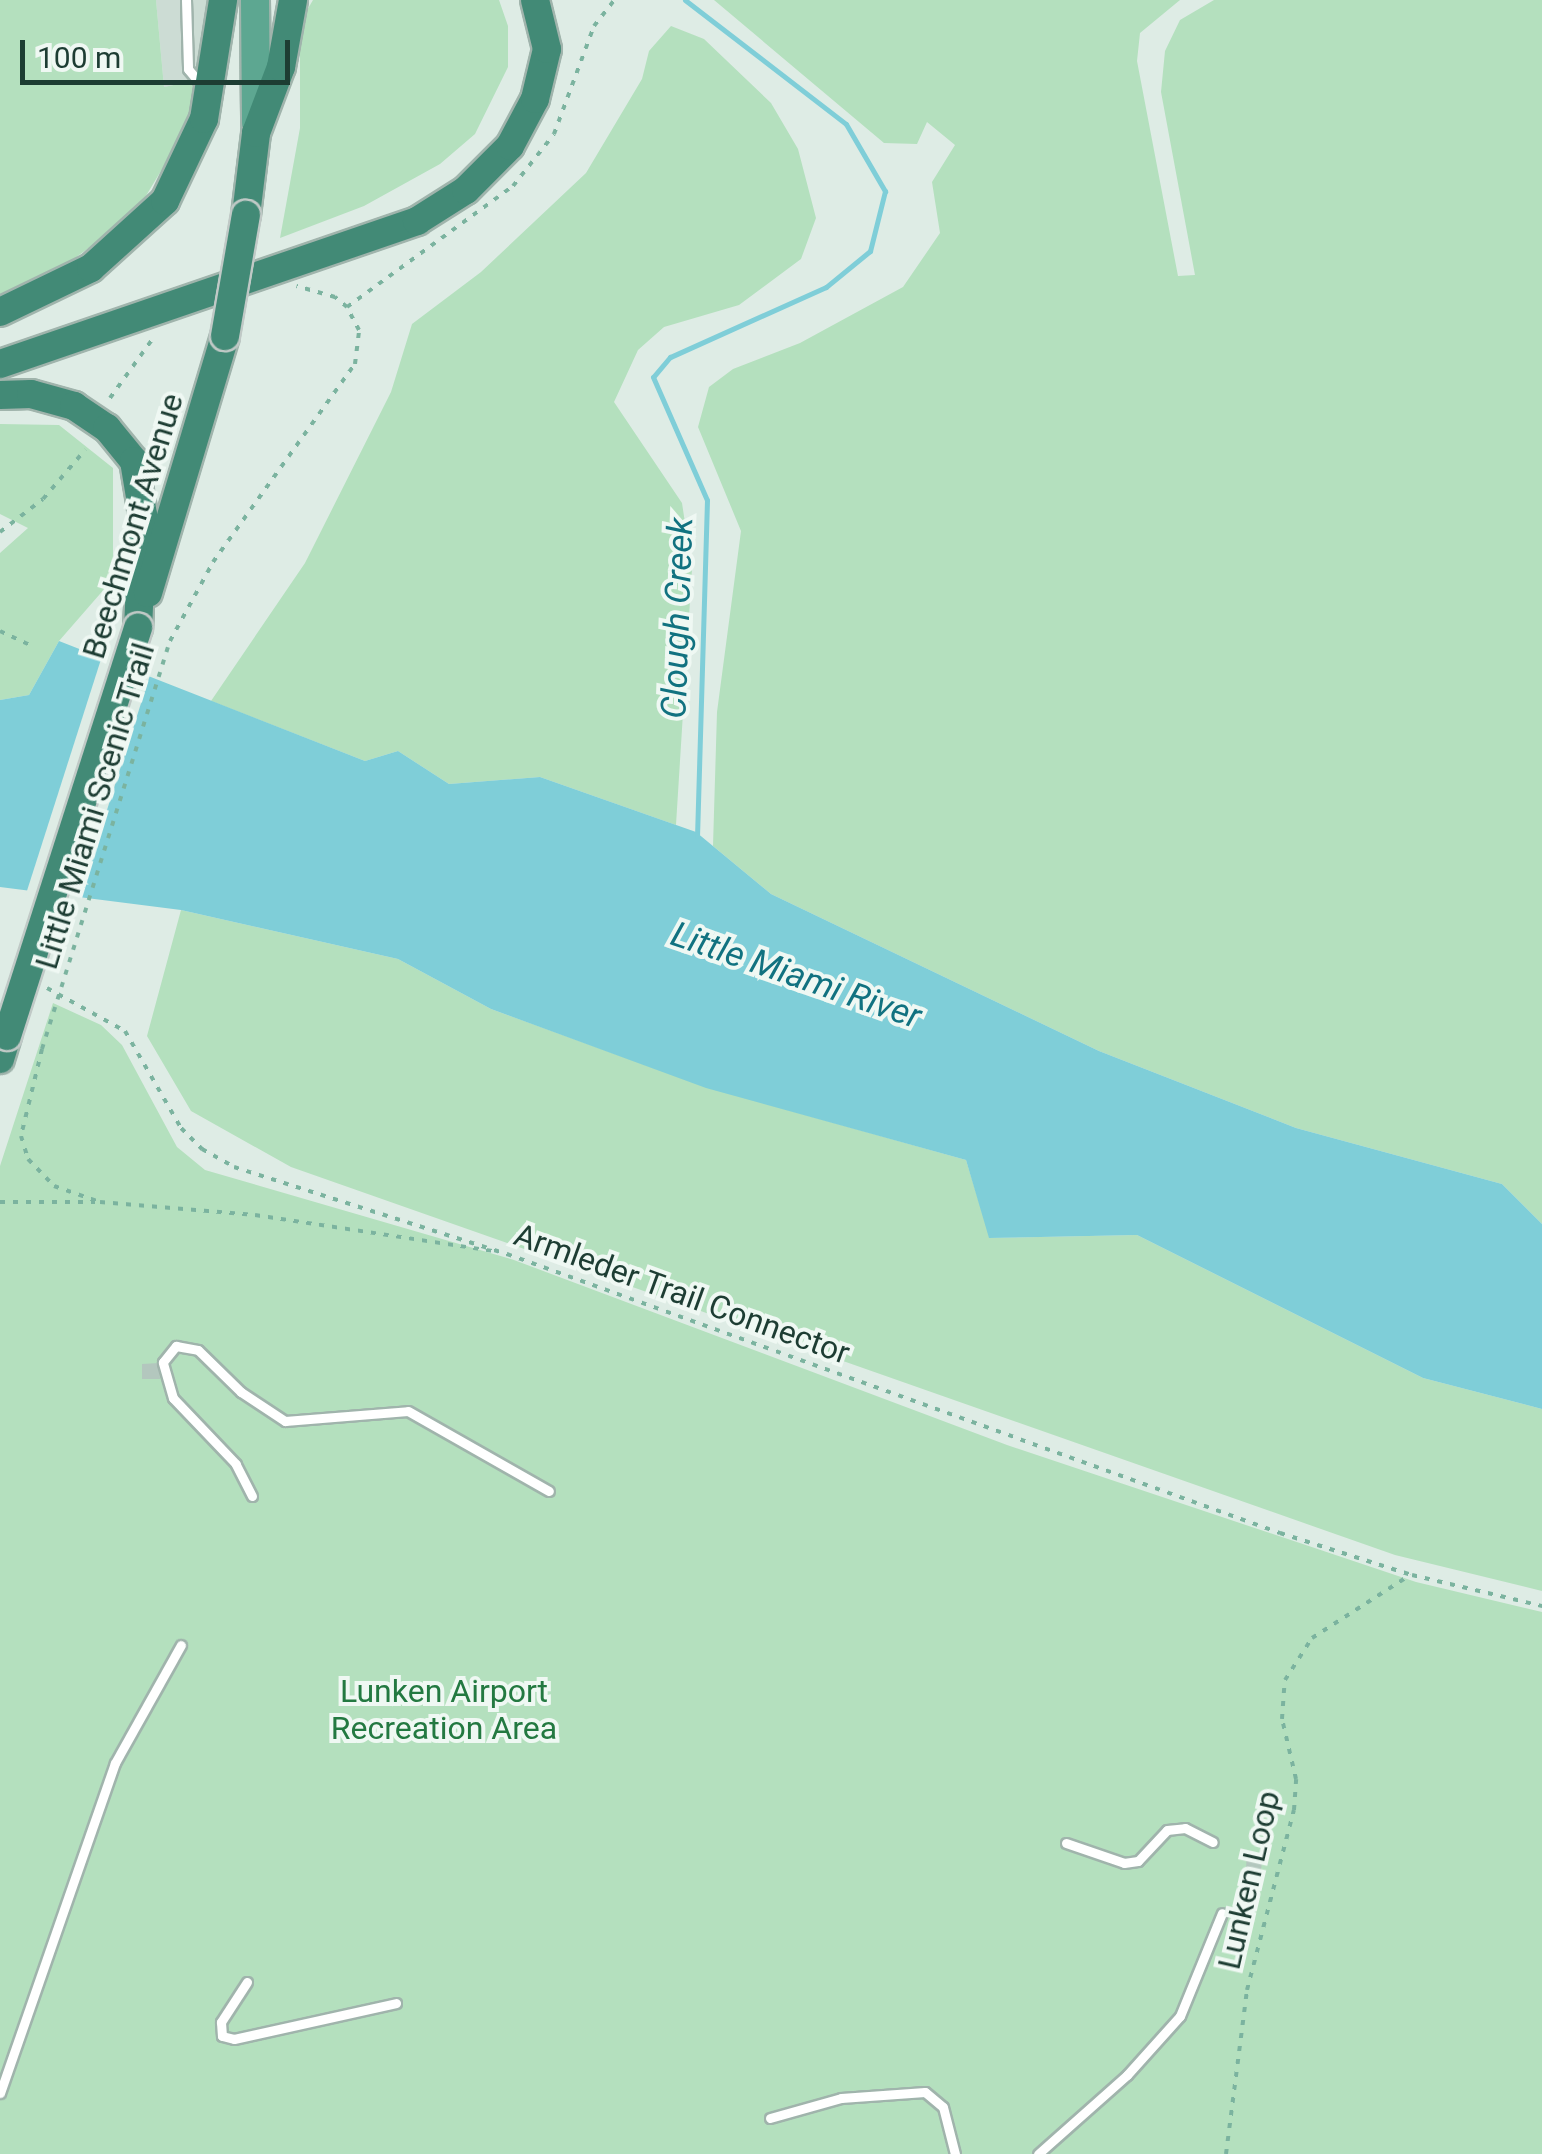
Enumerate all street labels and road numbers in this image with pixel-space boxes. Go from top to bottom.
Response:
street label: Beechmont Avenue [74,389,192,663]
street label: Little Miami Scenic Trail [27,638,163,974]
street label: Armleder Trail Connector [509,1215,855,1373]
street label: Lunken Loop [1210,1787,1288,1973]

